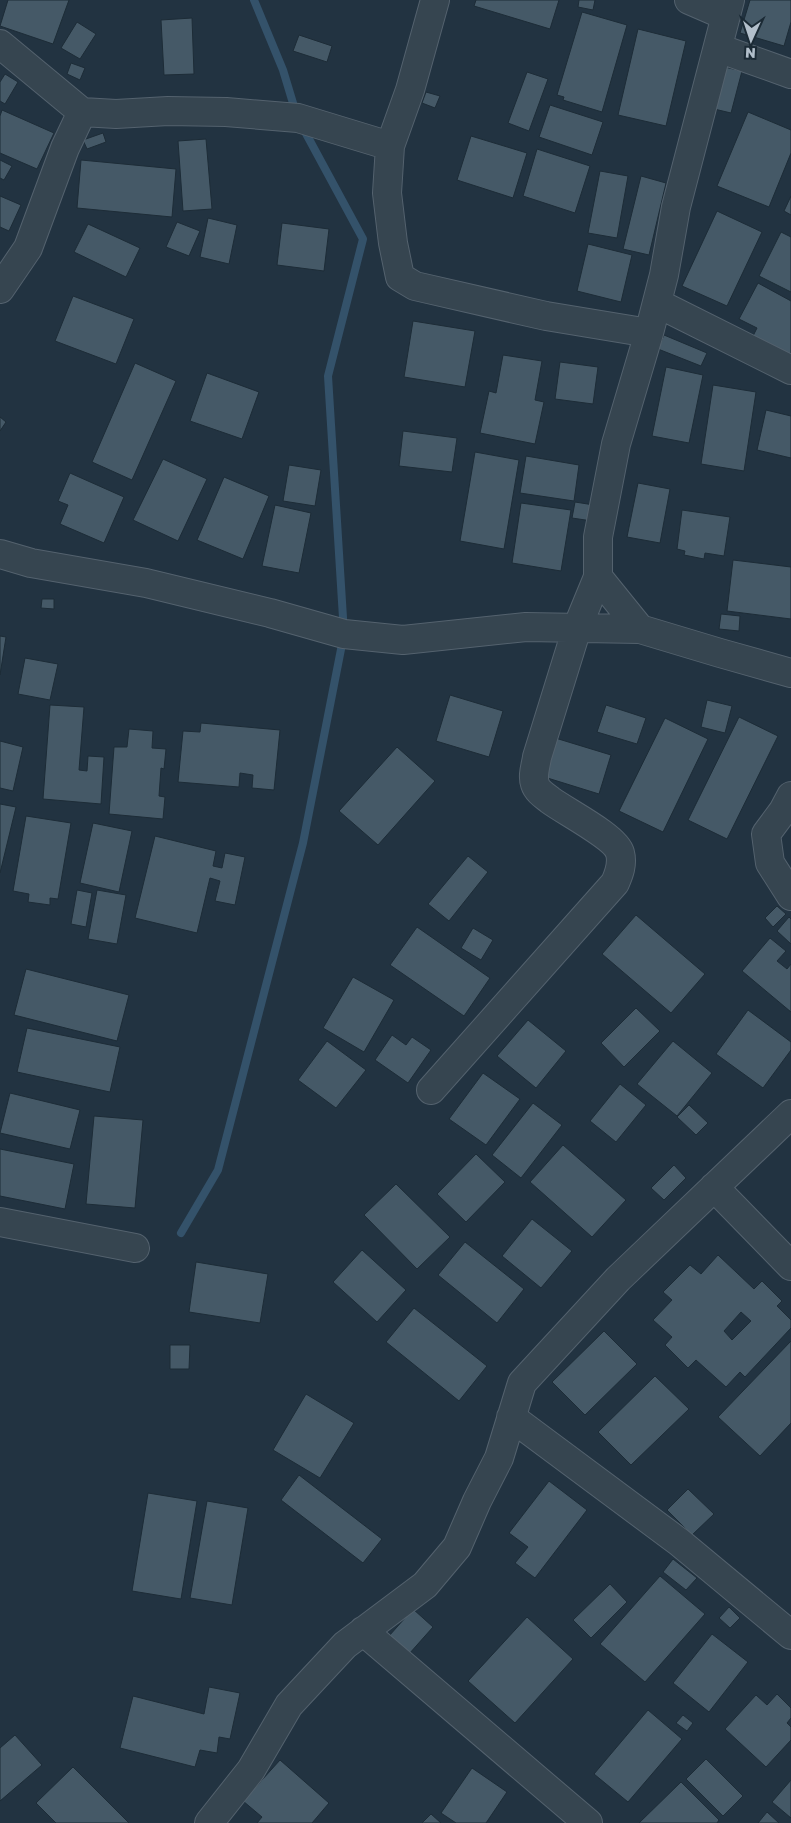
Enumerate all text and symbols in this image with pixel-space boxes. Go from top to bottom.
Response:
north arrow [726,15,776,65]
text: N [745,45,756,62]

